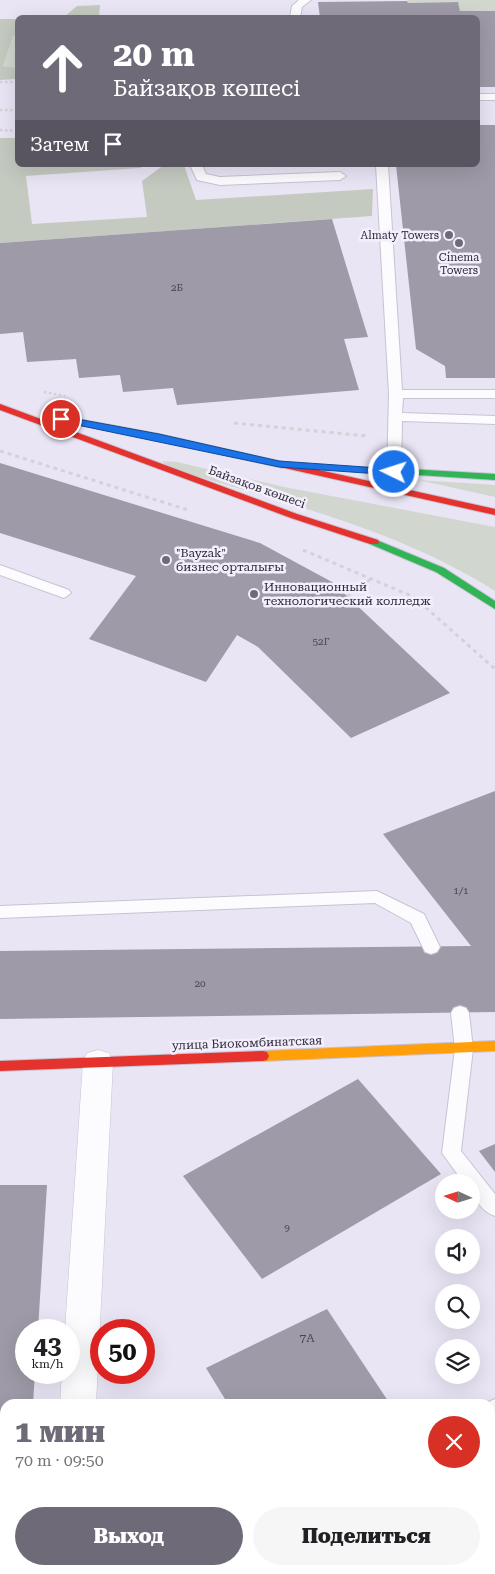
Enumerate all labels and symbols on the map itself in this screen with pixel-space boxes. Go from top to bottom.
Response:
place label: Almaty Towers [361,229,439,242]
marker: Almaty Towers [443,229,455,241]
marker: Cinema Towers [453,237,465,249]
place label: Cinema Towers [439,251,479,277]
house number: 2Б [171,282,184,293]
pin [40,398,82,440]
position arrow [367,445,419,497]
street label: Байзақов көшесі [207,463,308,511]
place label: "Bayzak" бизнес орталығы [176,546,284,574]
marker: "Bayzak" бизнес орталығы [160,554,172,566]
place label: Инновационный технологический колледж [264,580,431,608]
marker: Инновационный технологический колледж [248,588,260,600]
house number: 52Г [312,636,330,647]
house number: 1/1 [453,885,469,896]
house number: 20 [194,978,206,989]
street label: улица Биокомбинатская [172,1033,323,1053]
north arrow [435,1174,480,1219]
house number: 9 [284,1222,290,1233]
speed limit sign: 50 [90,1319,155,1384]
house number: 7А [299,1331,315,1345]

